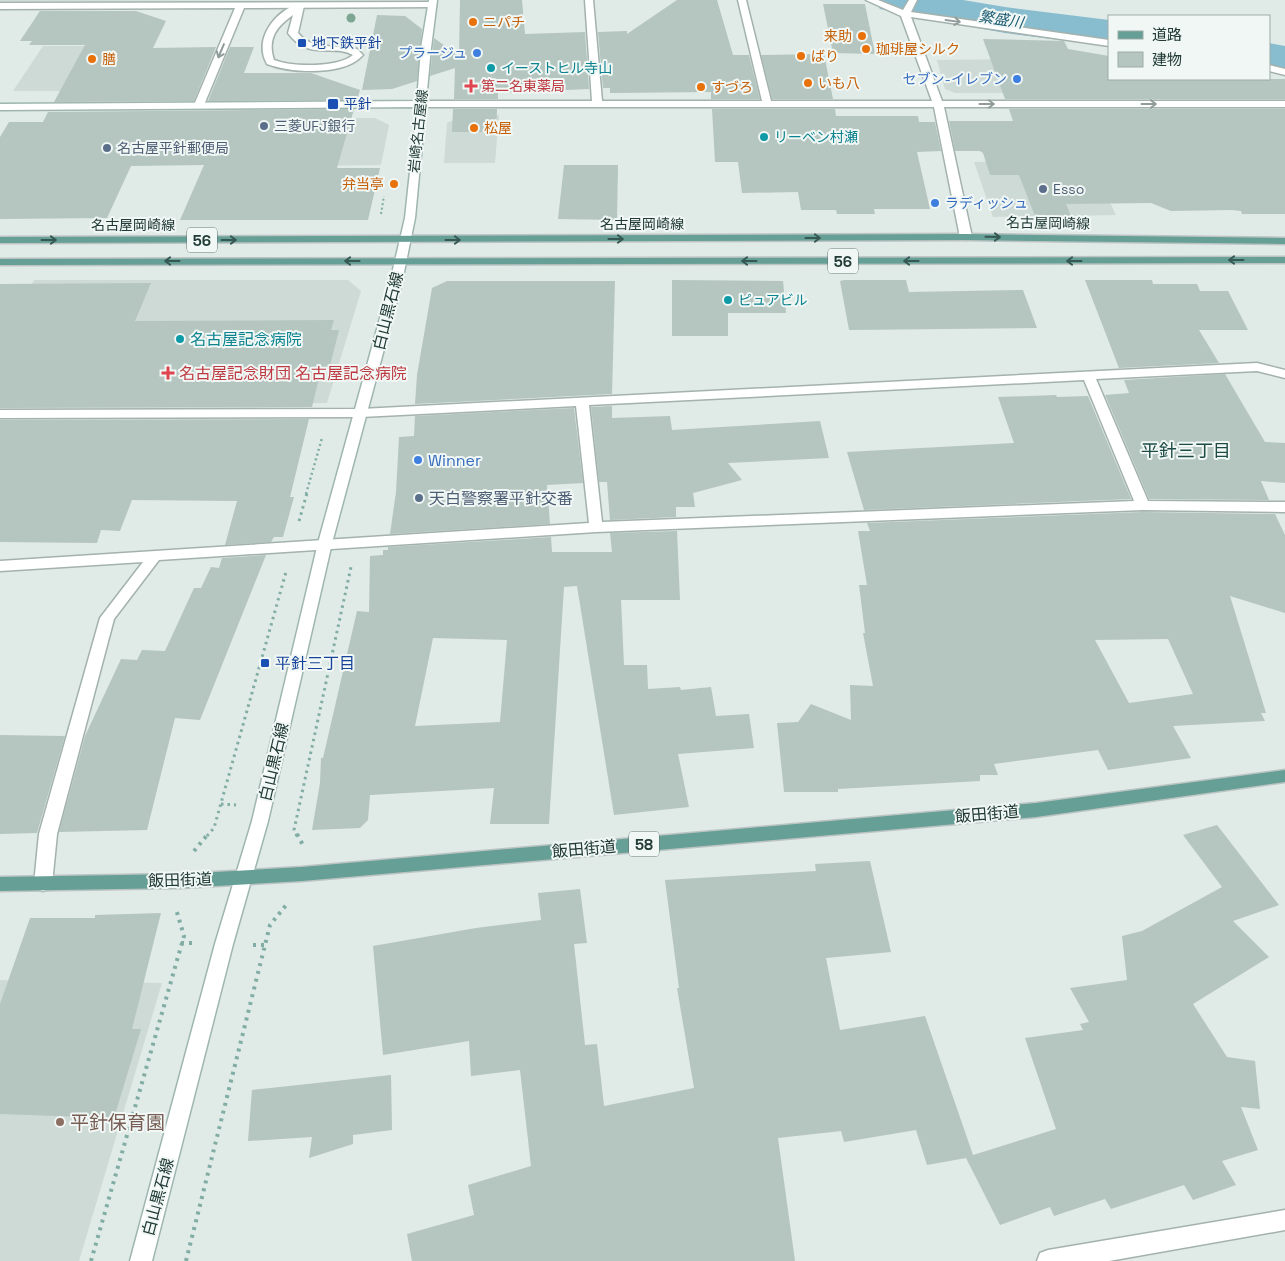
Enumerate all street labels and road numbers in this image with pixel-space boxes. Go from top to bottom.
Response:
street label: 岩崎名古屋線 [405,88,431,174]
street label: 名古屋岡崎線 [1006,213,1090,233]
street label: 名古屋岡崎線 [600,215,684,233]
street label: 名古屋岡崎線 [91,216,175,234]
road number: 56 [187,228,217,252]
road number: 56 [828,248,858,274]
street label: 白山黒石線 [368,270,408,352]
street label: 白山黒石線 [255,721,293,803]
street label: 飯田街道 [954,801,1020,827]
road number: 58 [629,832,659,856]
street label: 飯田街道 [551,836,617,862]
street label: 飯田街道 [148,868,212,892]
street label: 白山黒石線 [138,1156,178,1238]

